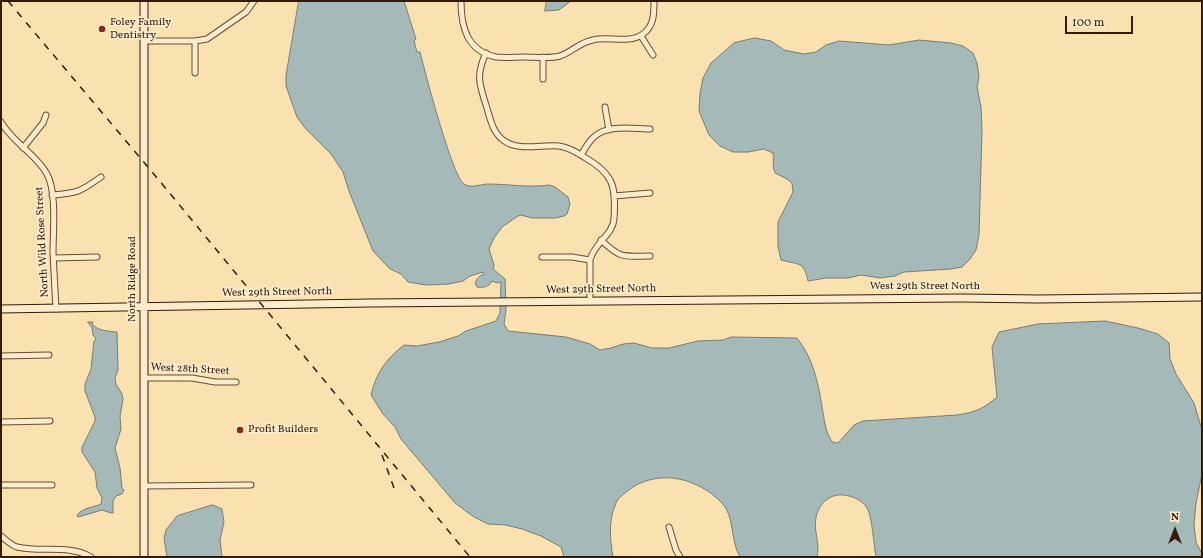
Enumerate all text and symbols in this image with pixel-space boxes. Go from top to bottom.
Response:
scale bar [1067,8,1135,34]
text: 100 m [1072,15,1104,31]
place label: Foley Family Dentistry [110,16,171,42]
marker: Foley Family Dentistry [97,24,107,34]
street label: North Wild Rose Street [34,186,52,298]
street label: North Ridge Road [126,236,140,322]
street label: West 29th Street North [870,280,980,294]
street label: West 29th Street North [546,282,656,298]
street label: West 29th Street North [222,285,332,301]
street label: West 28th Street [150,361,230,379]
place label: Profit Builders [248,423,318,437]
marker: Profit Builders [235,425,245,435]
north arrow [1155,510,1195,550]
text: N [1171,510,1179,525]

